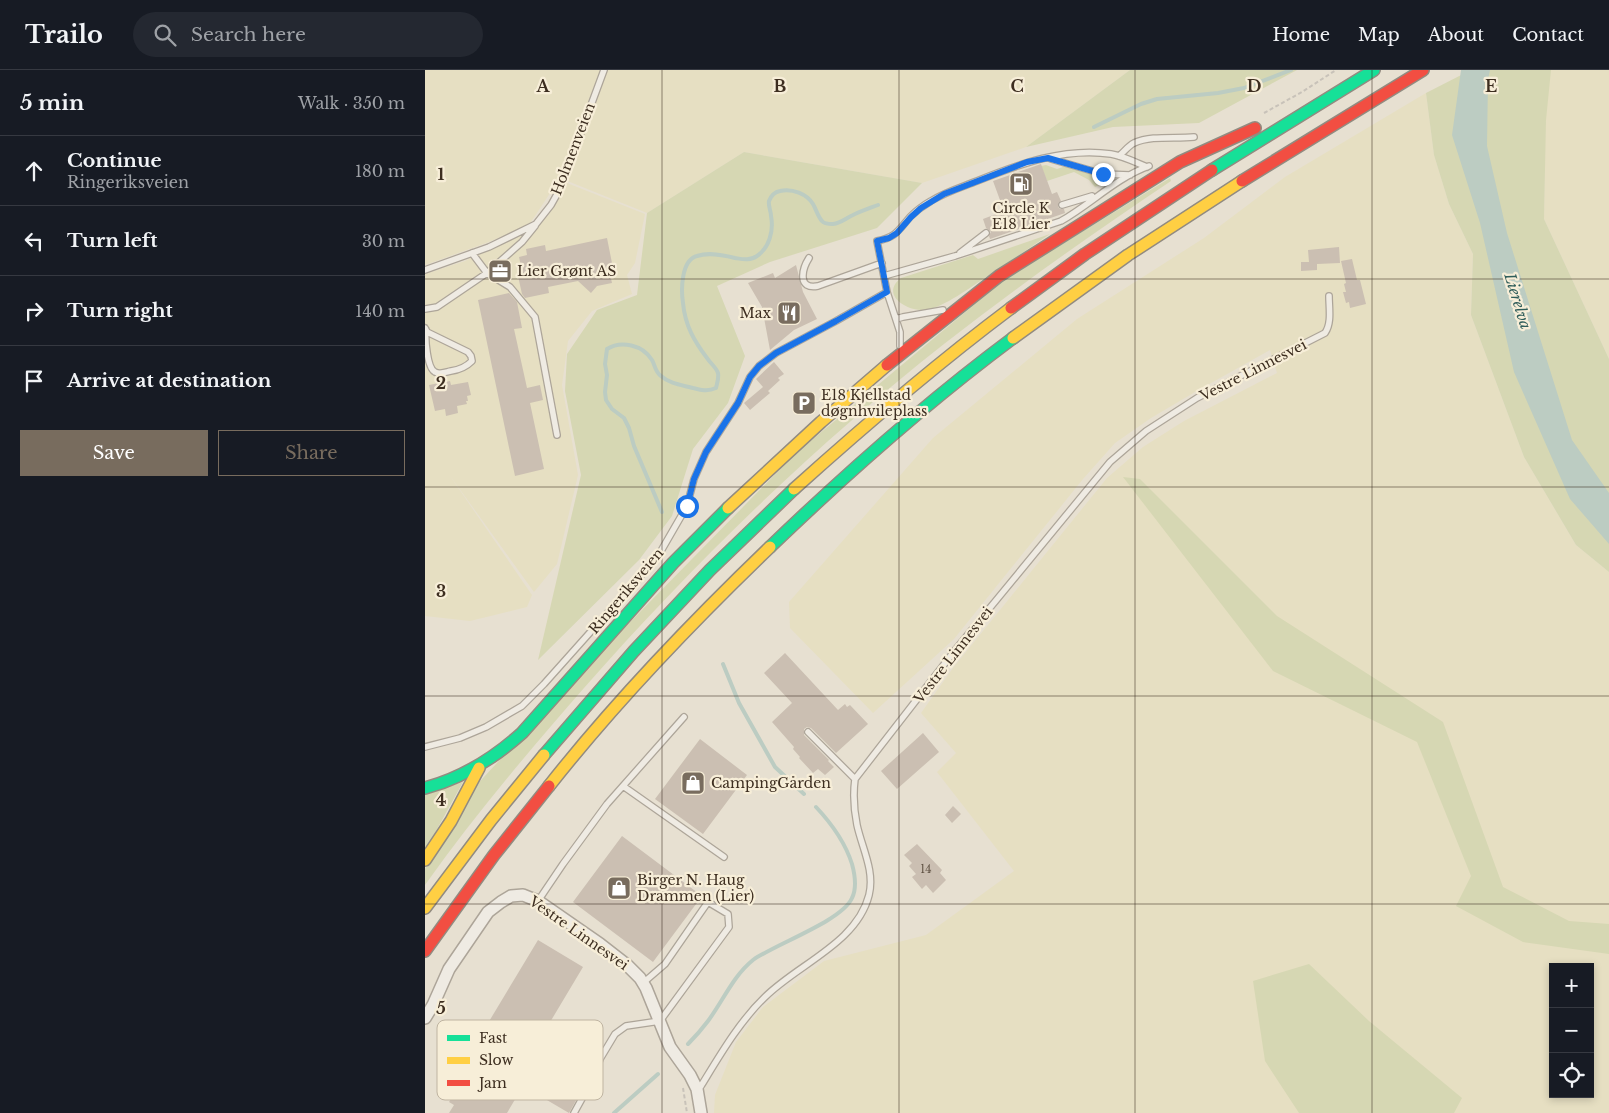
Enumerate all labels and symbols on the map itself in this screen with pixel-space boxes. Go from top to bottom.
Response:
text: A [536,76,551,96]
text: B [774,76,787,96]
text: C [1010,76,1024,96]
text: D [1247,76,1261,96]
text: E [1485,76,1497,96]
street label: Holmenveien [547,100,599,198]
route end [1092,163,1115,186]
text: 1 [438,164,445,184]
fuel station icon: Circle K E18 Lier [1008,171,1034,197]
place label: Circle K E18 Lier [992,199,1051,233]
office icon: Lier Grønt AS [487,258,513,284]
place label: Lier Grønt AS [517,262,616,280]
water label: Lierelva [1500,270,1535,331]
restaurant icon: Max [776,300,802,326]
place label: Max [739,304,771,322]
street label: Vestre Linnesvei [1196,335,1310,405]
text: 2 [436,373,446,393]
place label: E18 Kjellstad døgnhvileplass [821,386,927,420]
parking icon: E18 Kjellstad døgnhvileplass [791,390,817,416]
route start [676,495,699,518]
street label: Ringeriksveien [585,544,667,638]
text: 3 [436,581,446,601]
street label: Vestre Linnesvei [909,603,996,708]
shop icon: CampingGården [680,770,706,796]
place label: CampingGården [711,774,831,792]
text: 4 [436,790,446,810]
house number: 14 [920,862,932,876]
place label: Birger N. Haug Drammen (Lier) [637,871,754,905]
shop icon: Birger N. Haug Drammen (Lier) [606,875,632,901]
street label: Vestre Linnesvei [525,891,632,974]
text: 5 [436,998,446,1018]
legend [437,1020,603,1100]
text: Fast [479,1029,508,1047]
text: Slow [479,1051,513,1069]
text: Jam [477,1074,507,1092]

